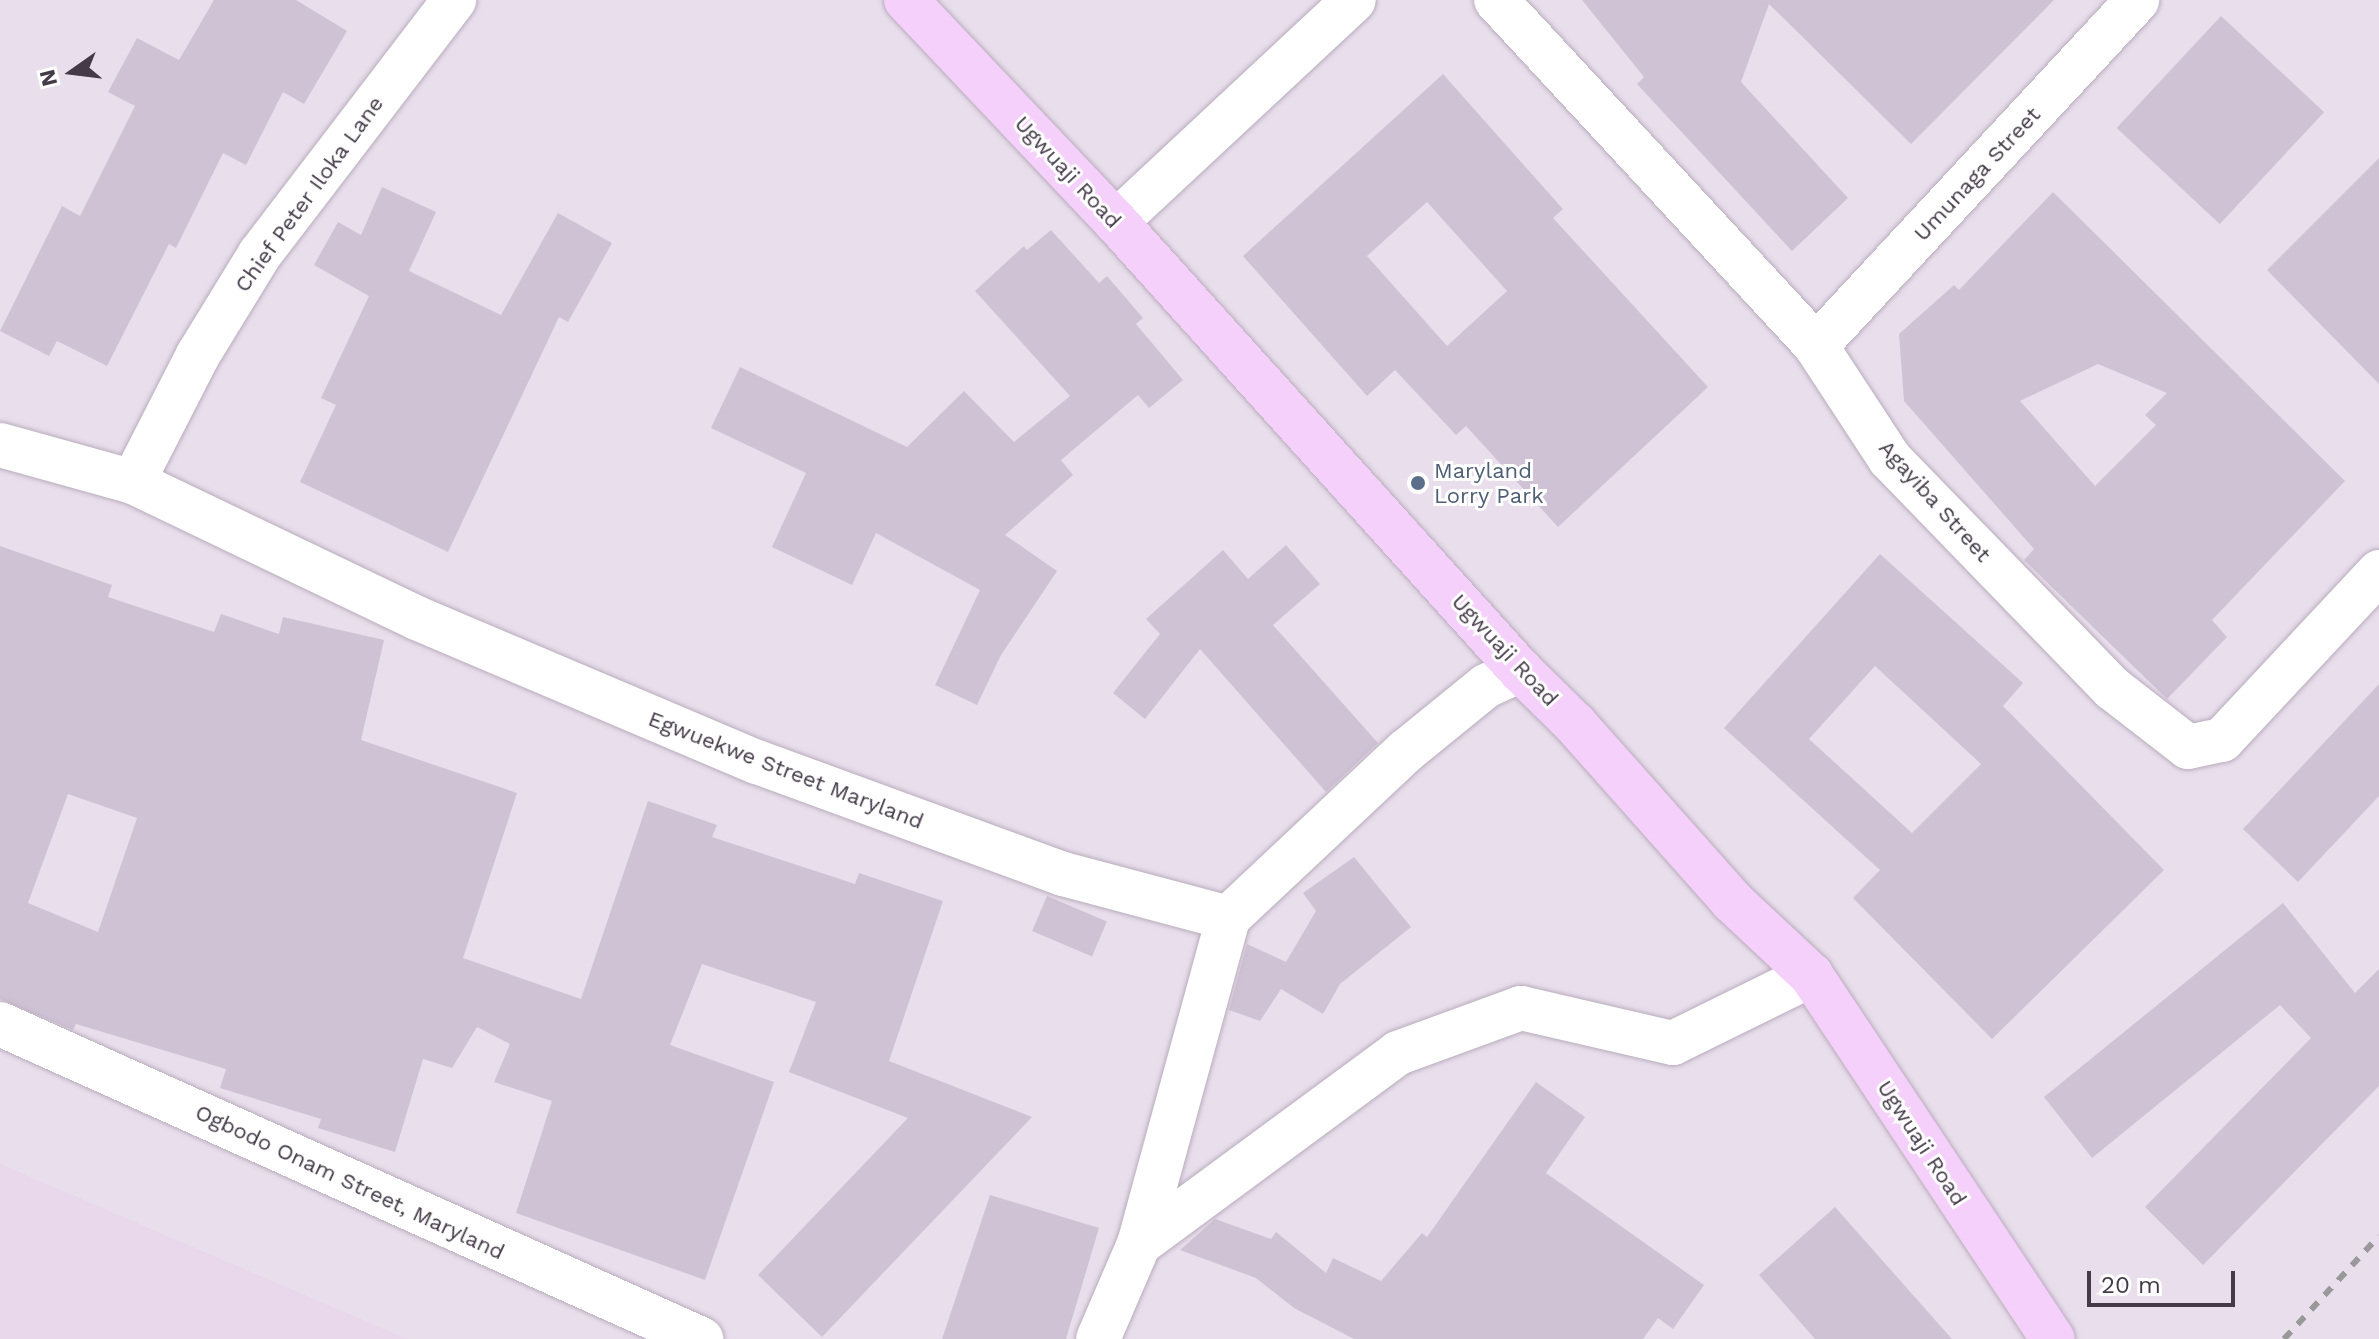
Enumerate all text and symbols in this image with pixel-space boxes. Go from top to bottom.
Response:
north arrow [32,32,112,112]
text: N [34,67,62,89]
street label: Chief Peter Iloka Lane [228,90,390,298]
street label: Umunaga Street [1908,101,2046,247]
street label: Ugwuaji Road [1009,110,1127,234]
street label: Agayiba Street [1873,434,1997,568]
place label: Maryland Lorry Park [1434,457,1544,508]
marker: Maryland Lorry Park [1409,474,1427,492]
street label: Ugwuaji Road [1446,588,1564,712]
street label: Egwuekwe Street Maryland [645,705,927,835]
street label: Ugwuaji Road [1872,1075,1972,1211]
street label: Ogbodo Onam Street, Maryland [191,1099,509,1265]
scale bar [2091,1255,2239,1305]
text: 20 m [2101,1271,2161,1299]

